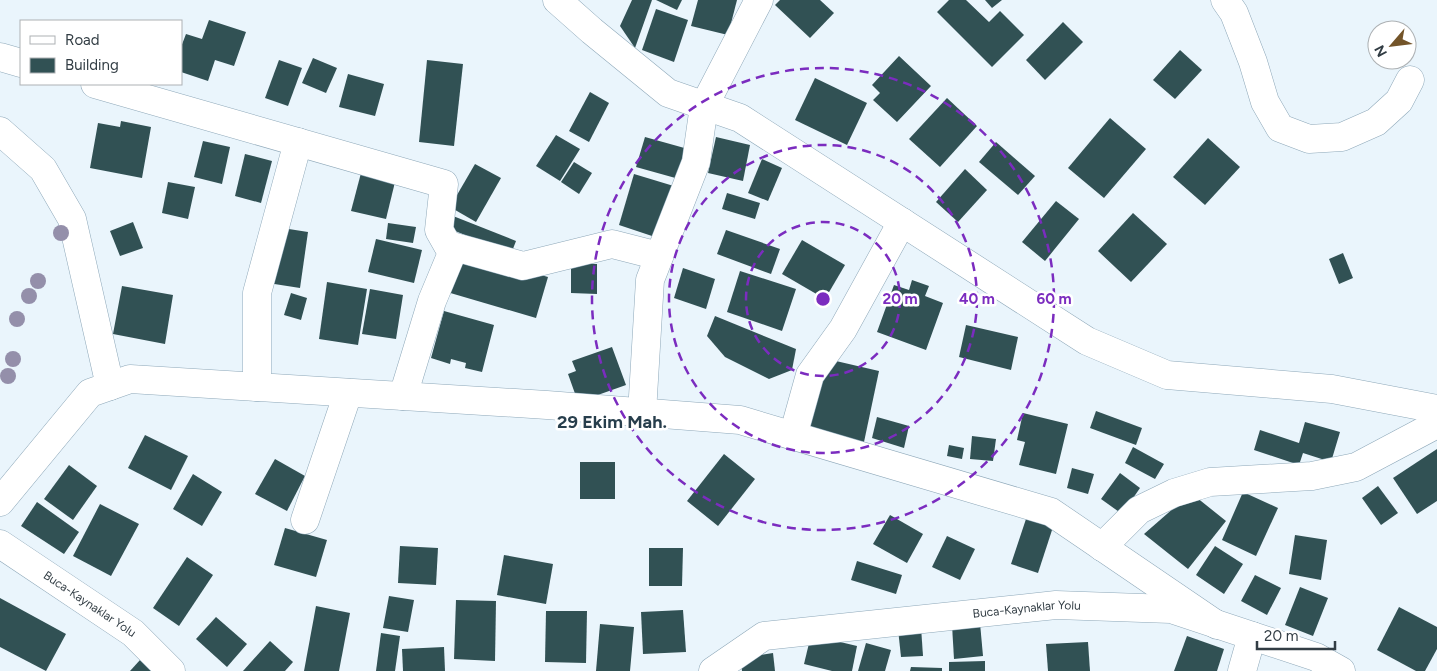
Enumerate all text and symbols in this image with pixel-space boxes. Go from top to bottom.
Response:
legend [20,20,182,85]
north arrow [1367,20,1417,70]
text: Road [65,31,100,49]
text: N [1371,42,1391,60]
text: Building [65,56,119,74]
centre of rings [814,290,832,308]
text: 20 m [882,290,918,308]
text: 40 m [959,290,995,308]
text: 60 m [1036,290,1072,308]
district label: 29 Ekim Mah. [557,411,667,433]
street label: Buca-Kaynaklar Yolu [41,568,139,640]
street label: Buca-Kaynaklar Yolu [972,598,1081,621]
scale bar [1257,618,1334,650]
text: 20 m [1264,627,1298,645]

